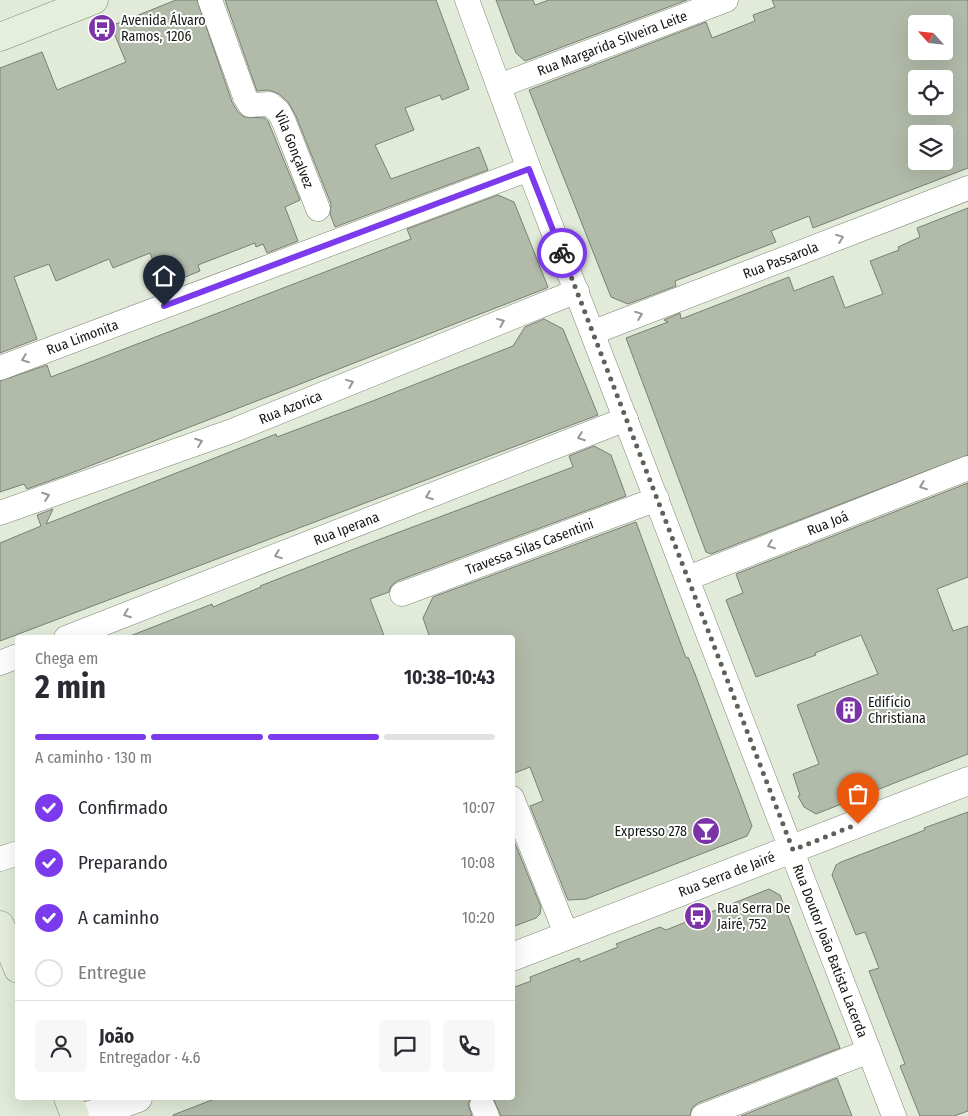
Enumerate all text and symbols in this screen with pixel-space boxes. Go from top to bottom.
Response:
street label: Rua Margarida Silveira Leite [535,7,690,80]
place label: Avenida Álvaro Ramos, 1206 [121,11,206,45]
bus stop icon: Avenida Álvaro Ramos, 1206 [87,13,117,43]
north arrow [908,15,952,60]
map controls [908,15,953,170]
button: locate [908,70,953,115]
street label: Vila Gonçalvez [271,108,317,191]
button: layers [908,125,953,170]
courier [537,228,587,278]
one-way arrow [835,233,844,244]
street label: Rua Passarola [741,238,821,283]
icon: bike [548,239,576,267]
pin [143,255,185,306]
icon: home [150,262,178,290]
one-way arrow [634,311,643,321]
street label: Rua Limonita [44,316,121,359]
one-way arrow [496,317,505,328]
one-way arrow [21,353,30,363]
one-way arrow [345,378,354,389]
street label: Rua Azorica [257,387,325,428]
one-way arrow [577,431,586,441]
one-way arrow [194,438,203,448]
one-way arrow [919,480,927,490]
one-way arrow [426,490,434,500]
one-way arrow [41,492,50,502]
street label: Rua Iperana [311,508,382,549]
street label: Rua Joá [805,508,851,539]
street label: Travessa Silas Casentini [463,515,596,579]
one-way arrow [767,539,776,549]
one-way arrow [274,549,283,559]
one-way arrow [123,608,131,618]
text: Chega em [35,649,98,668]
text: 10:38–10:43 [404,666,495,689]
text: 2 min [35,668,106,706]
place label: Edifício Christiana [868,694,926,727]
building icon: Edifício Christiana [834,695,864,725]
text: A caminho · 130 m [35,748,152,767]
pin [837,773,879,824]
icon: bag [844,780,872,808]
icon: check [35,794,63,822]
text: Confirmado [78,796,168,819]
text: 10:07 [463,798,495,817]
bar icon: Expresso 278 [691,816,721,846]
place label: Expresso 278 [614,823,687,840]
street label: Rua Serra de Jairé [676,848,777,901]
icon: check [35,849,63,877]
text: Preparando [78,851,168,874]
text: 10:08 [461,853,495,872]
street label: Rua Doutor João Batista Lacerda [789,862,871,1040]
place label: Rua Serra De Jairé, 752 [717,900,791,933]
bus stop icon: Rua Serra De Jairé, 752 [683,901,713,931]
icon: check [35,904,63,932]
text: A caminho [78,906,159,929]
text: 10:20 [462,908,495,927]
text: Entregue [78,961,147,984]
button: person [35,1020,87,1072]
button: chat [379,1020,431,1072]
button: phone [443,1020,495,1072]
text: João [99,1025,134,1048]
text: Entregador · 4.6 [99,1048,201,1067]

